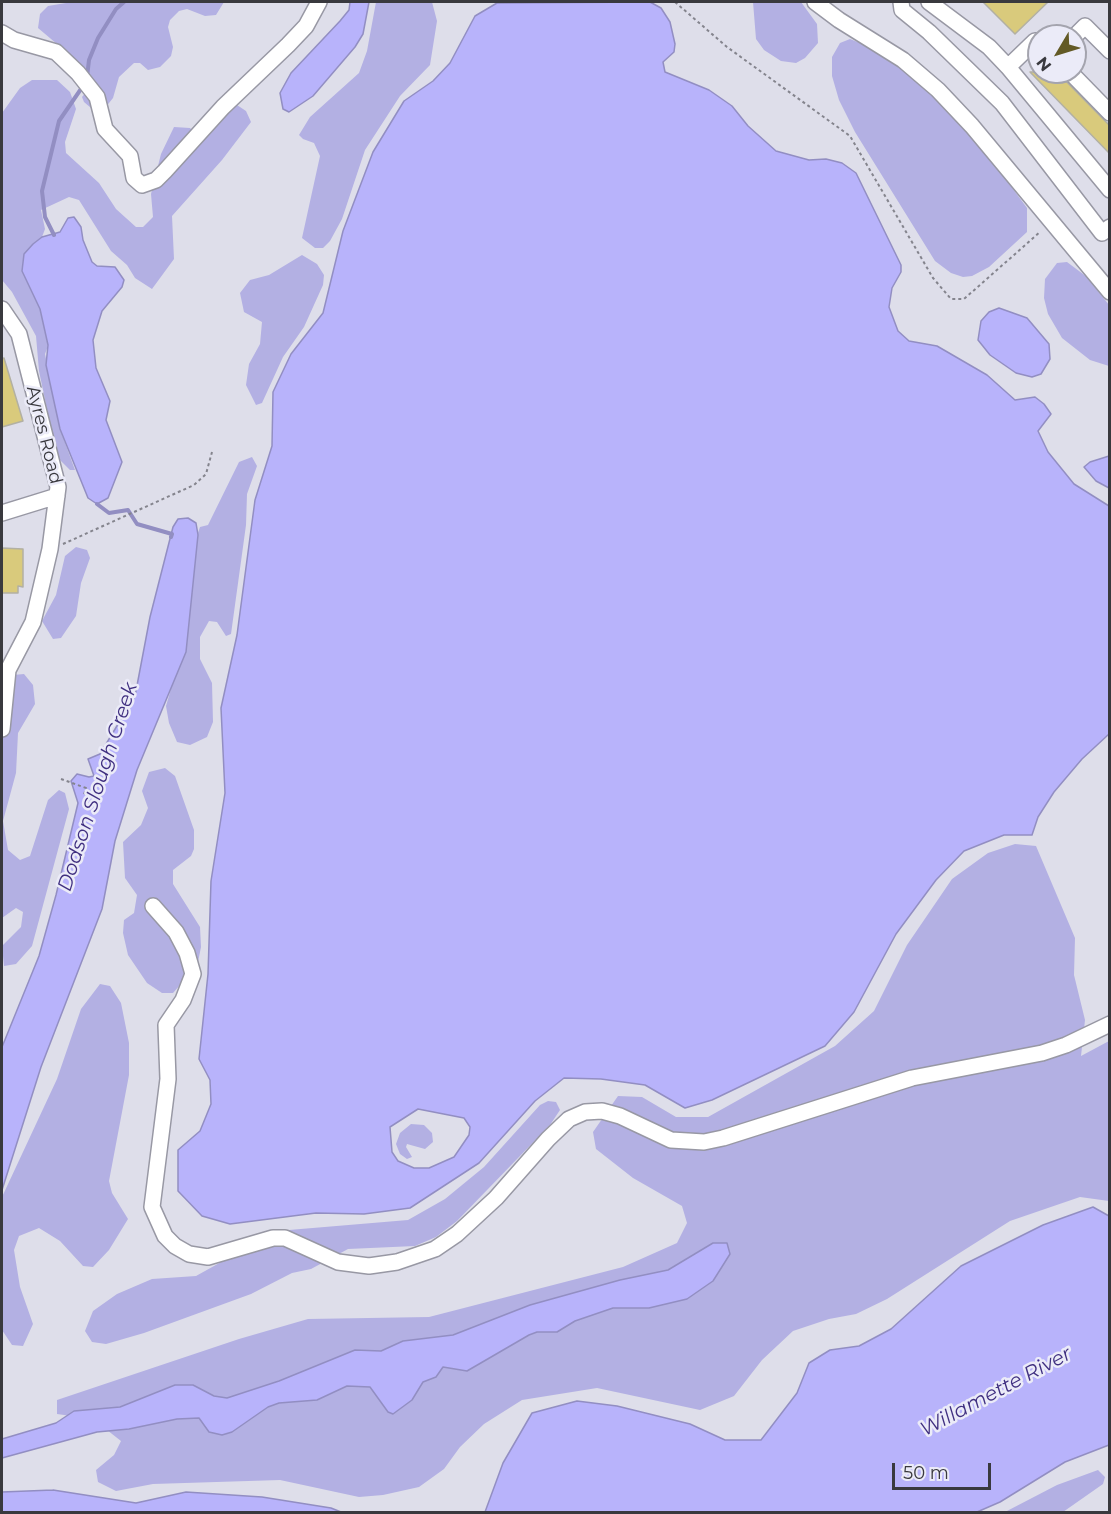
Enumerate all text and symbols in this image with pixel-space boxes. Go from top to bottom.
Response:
north arrow [1027,24,1087,84]
text: N [1033,53,1055,75]
street label: Ayres Road [21,384,67,486]
water label: Dodson Slough Creek [53,680,143,894]
water label: Willamette River [916,1342,1076,1442]
scale bar [895,1451,994,1489]
text: 50 m [903,1462,949,1484]

